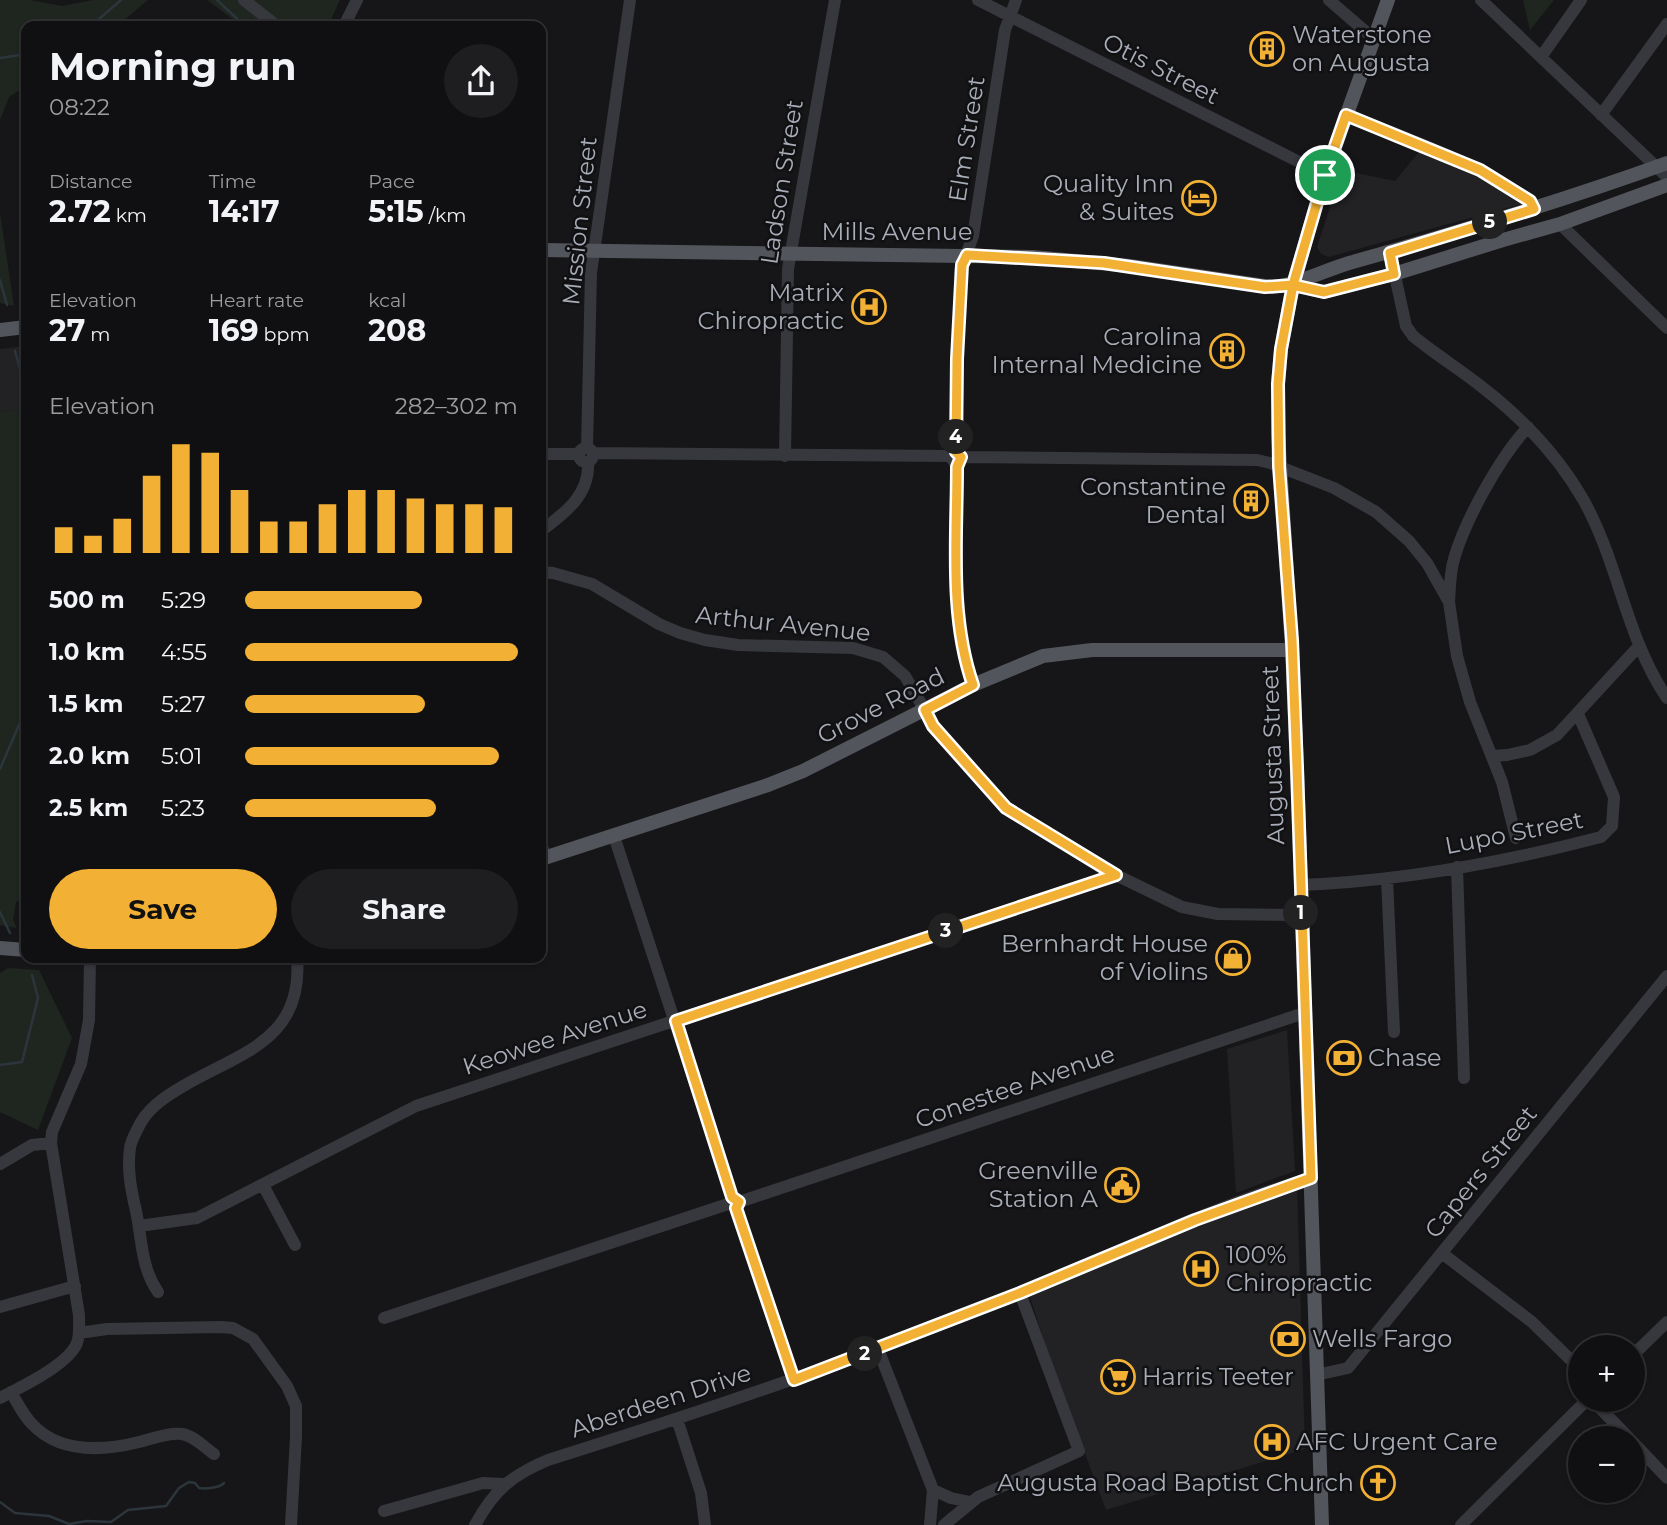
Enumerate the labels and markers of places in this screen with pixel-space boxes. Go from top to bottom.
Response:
place label: Waterstone on Augusta [1292,20,1432,77]
building icon: Waterstone on Augusta [1248,30,1286,68]
pin [1295,145,1355,205]
place label: Quality Inn & Suites [1043,169,1174,226]
hotel icon: Quality Inn & Suites [1180,179,1218,217]
pin: 5 [1472,204,1508,240]
place label: Matrix Chiropractic [697,278,844,335]
hospital icon: Matrix Chiropractic [850,288,888,326]
place label: Carolina Internal Medicine [992,322,1202,379]
building icon: Carolina Internal Medicine [1208,332,1246,370]
pin: 4 [939,420,974,454]
place label: Constantine Dental [1080,472,1226,529]
building icon: Constantine Dental [1232,482,1270,520]
pin: 1 [1284,895,1318,930]
pin: 3 [928,914,964,948]
place label: Bernhardt House of Violins [1001,929,1208,986]
shop icon: Bernhardt House of Violins [1214,939,1252,977]
bank icon: Chase [1325,1039,1363,1077]
place label: Chase [1368,1043,1442,1072]
place label: Greenville Station A [978,1156,1099,1213]
public building icon: Greenville Station A [1103,1166,1141,1204]
place label: 100% Chiropractic [1226,1240,1373,1297]
hospital icon: 100% Chiropractic [1182,1250,1220,1288]
bank icon: Wells Fargo [1269,1320,1307,1358]
place label: Wells Fargo [1312,1324,1452,1353]
pin: 2 [848,1336,882,1372]
supermarket icon: Harris Teeter [1099,1358,1137,1396]
place label: Harris Teeter [1142,1362,1294,1391]
hospital icon: AFC Urgent Care [1253,1423,1291,1461]
place label: AFC Urgent Care [1296,1427,1498,1456]
church icon: Augusta Road Baptist Church [1359,1464,1397,1502]
place label: Augusta Road Baptist Church [997,1468,1354,1497]

